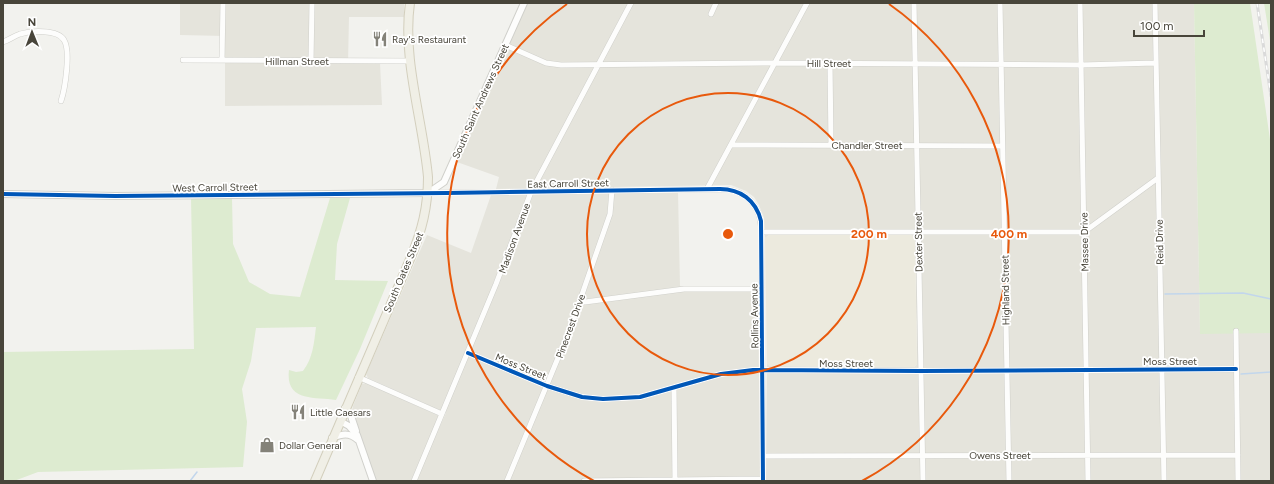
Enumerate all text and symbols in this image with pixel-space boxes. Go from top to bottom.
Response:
north arrow [12,12,52,52]
scale bar [1134,12,1204,38]
text: N [27,16,36,29]
text: 100 m [1140,19,1174,33]
restaurant icon: Ray's Restaurant [371,30,389,48]
place label: Ray's Restaurant [392,33,467,46]
street label: South Saint Andrews Street [449,41,512,161]
street label: Hillman Street [265,55,329,68]
street label: Hill Street [807,57,852,70]
street label: Chandler Street [832,139,903,152]
street label: East Carroll Street [527,176,609,191]
street label: West Carroll Street [172,180,258,195]
street label: Madison Avenue [496,201,533,275]
street label: Dexter Street [911,212,926,272]
street label: Massee Drive [1077,212,1092,272]
street label: Reid Drive [1153,219,1166,265]
centre of rings [721,227,735,241]
text: 200 m [851,227,887,241]
text: 400 m [991,227,1027,241]
street label: South Oates Street [381,230,426,315]
street label: Highland Street [998,254,1013,325]
street label: Rollins Avenue [747,283,762,349]
street label: Pinecrest Drive [553,292,588,360]
street label: Moss Street [493,350,549,383]
street label: Moss Street [1143,355,1197,368]
street label: Moss Street [819,357,873,370]
restaurant icon: Little Caesars [289,403,307,421]
place label: Little Caesars [310,406,371,419]
shop icon: Dollar General [258,436,276,454]
place label: Dollar General [279,439,342,452]
street label: Owens Street [969,449,1031,462]

